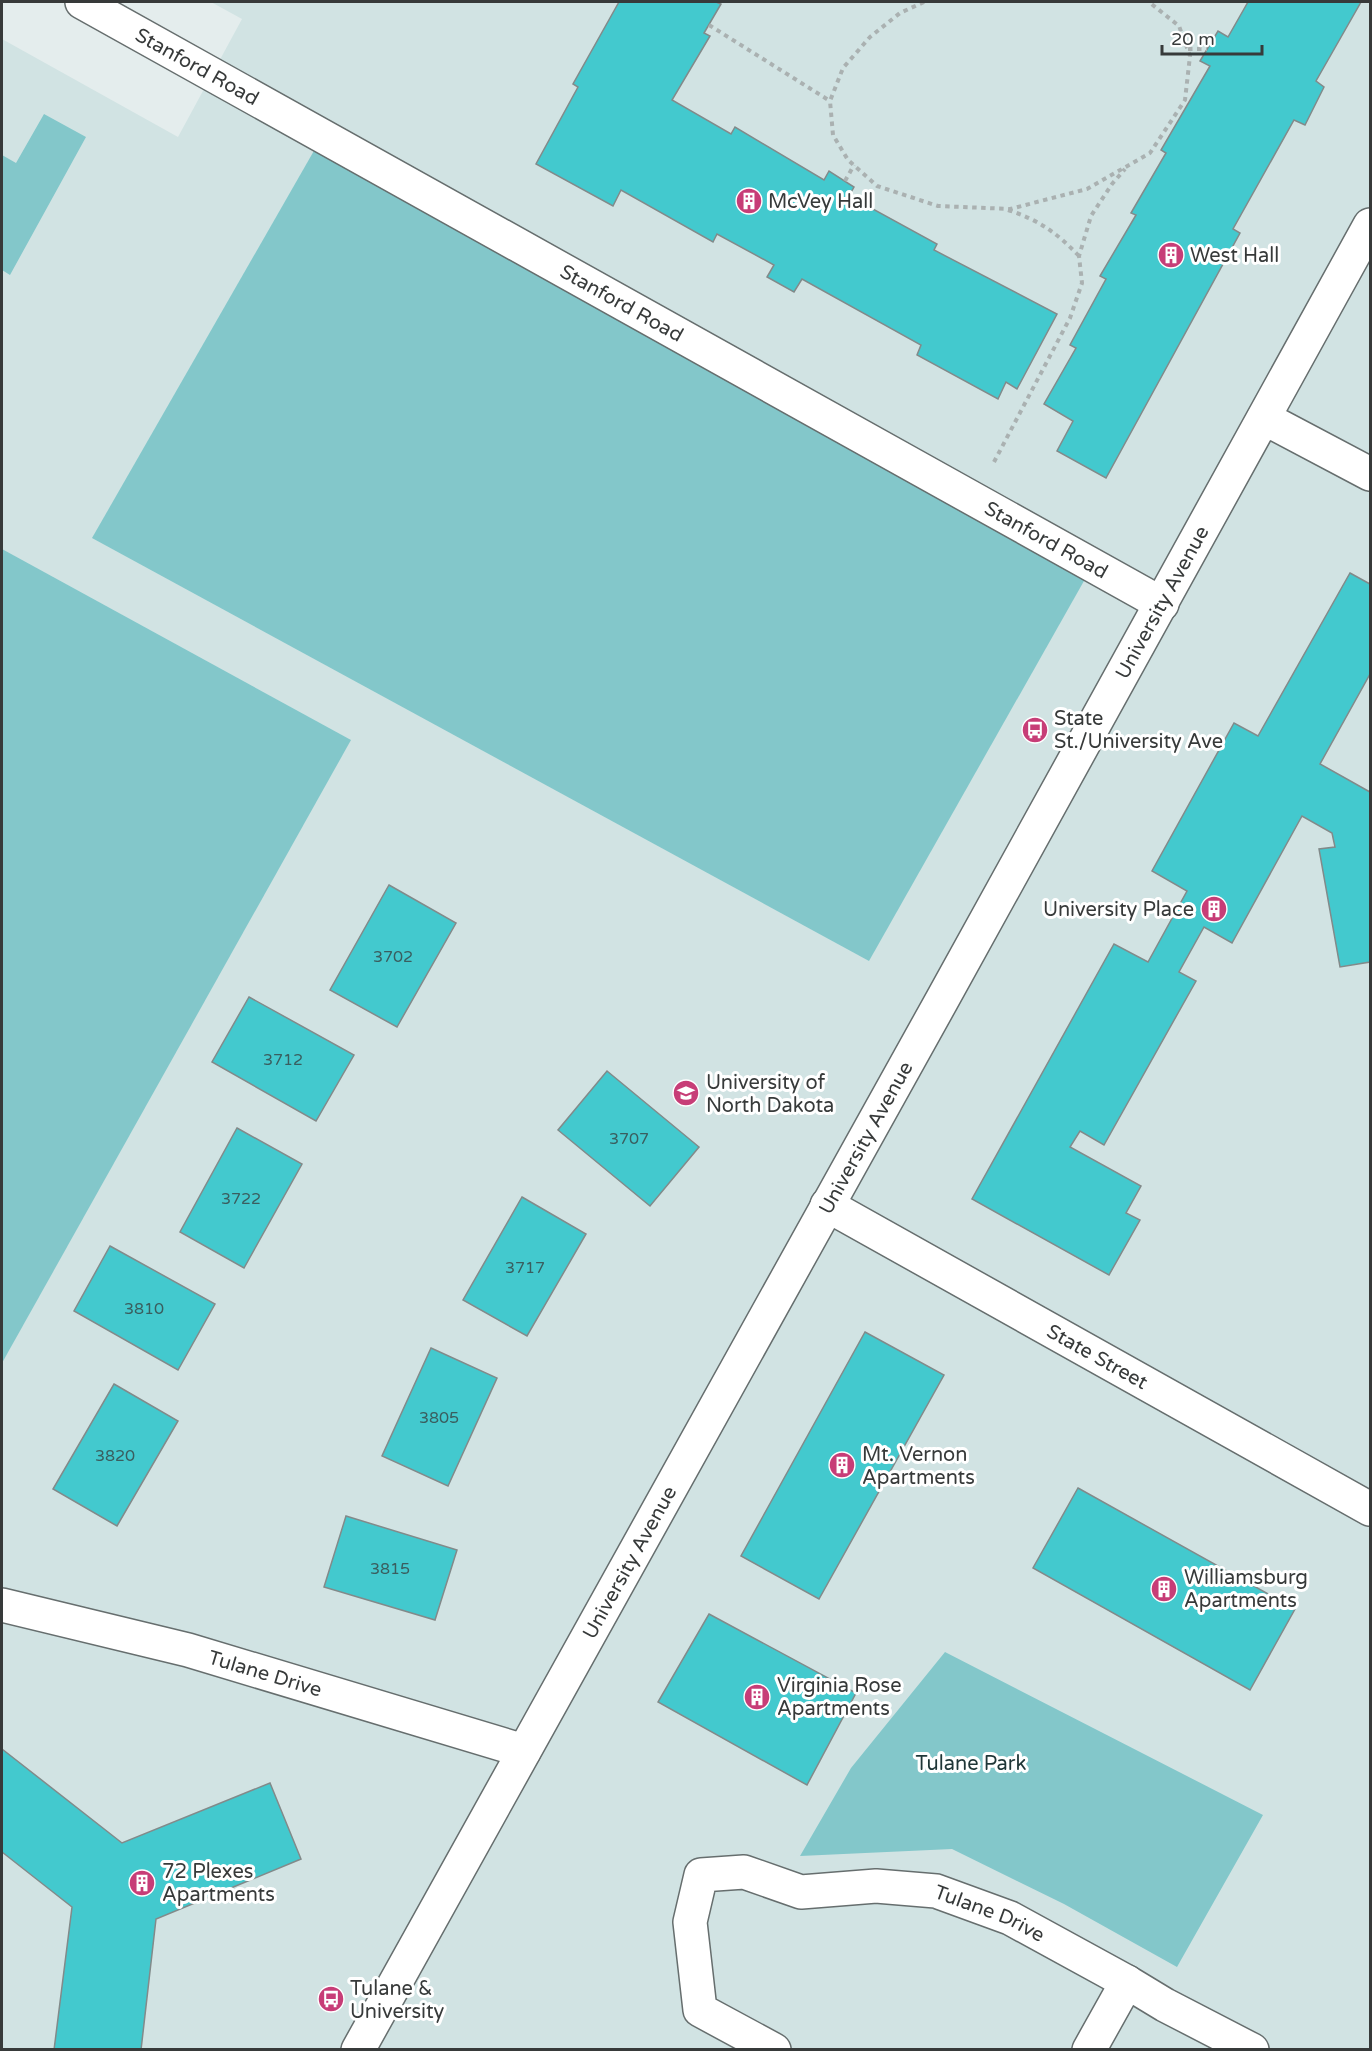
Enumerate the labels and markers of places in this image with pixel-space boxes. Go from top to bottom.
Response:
building icon: McVey Hall [734,186,764,216]
place label: McVey Hall [768,190,873,214]
building icon: West Hall [1156,240,1186,270]
place label: West Hall [1190,244,1279,268]
place label: State St./University Ave [1054,707,1223,754]
bus stop icon: State St./University Ave [1020,715,1050,745]
building icon: University Place [1199,894,1229,924]
place label: University Place [1043,898,1194,922]
place label: University of North Dakota [706,1071,834,1118]
school or university icon: University of North Dakota [671,1078,701,1108]
place label: Mt. Vernon Apartments [862,1443,975,1490]
building icon: Mt. Vernon Apartments [827,1450,857,1480]
place label: Williamsburg Apartments [1184,1566,1308,1613]
building icon: Williamsburg Apartments [1149,1574,1179,1604]
place label: Virginia Rose Apartments [777,1674,902,1721]
building icon: Virginia Rose Apartments [742,1682,772,1712]
place label: 72 Plexes Apartments [162,1860,275,1907]
building icon: 72 Plexes Apartments [127,1868,157,1898]
place label: Tulane & University [350,1977,445,2024]
bus stop icon: Tulane & University [316,1984,346,2014]

